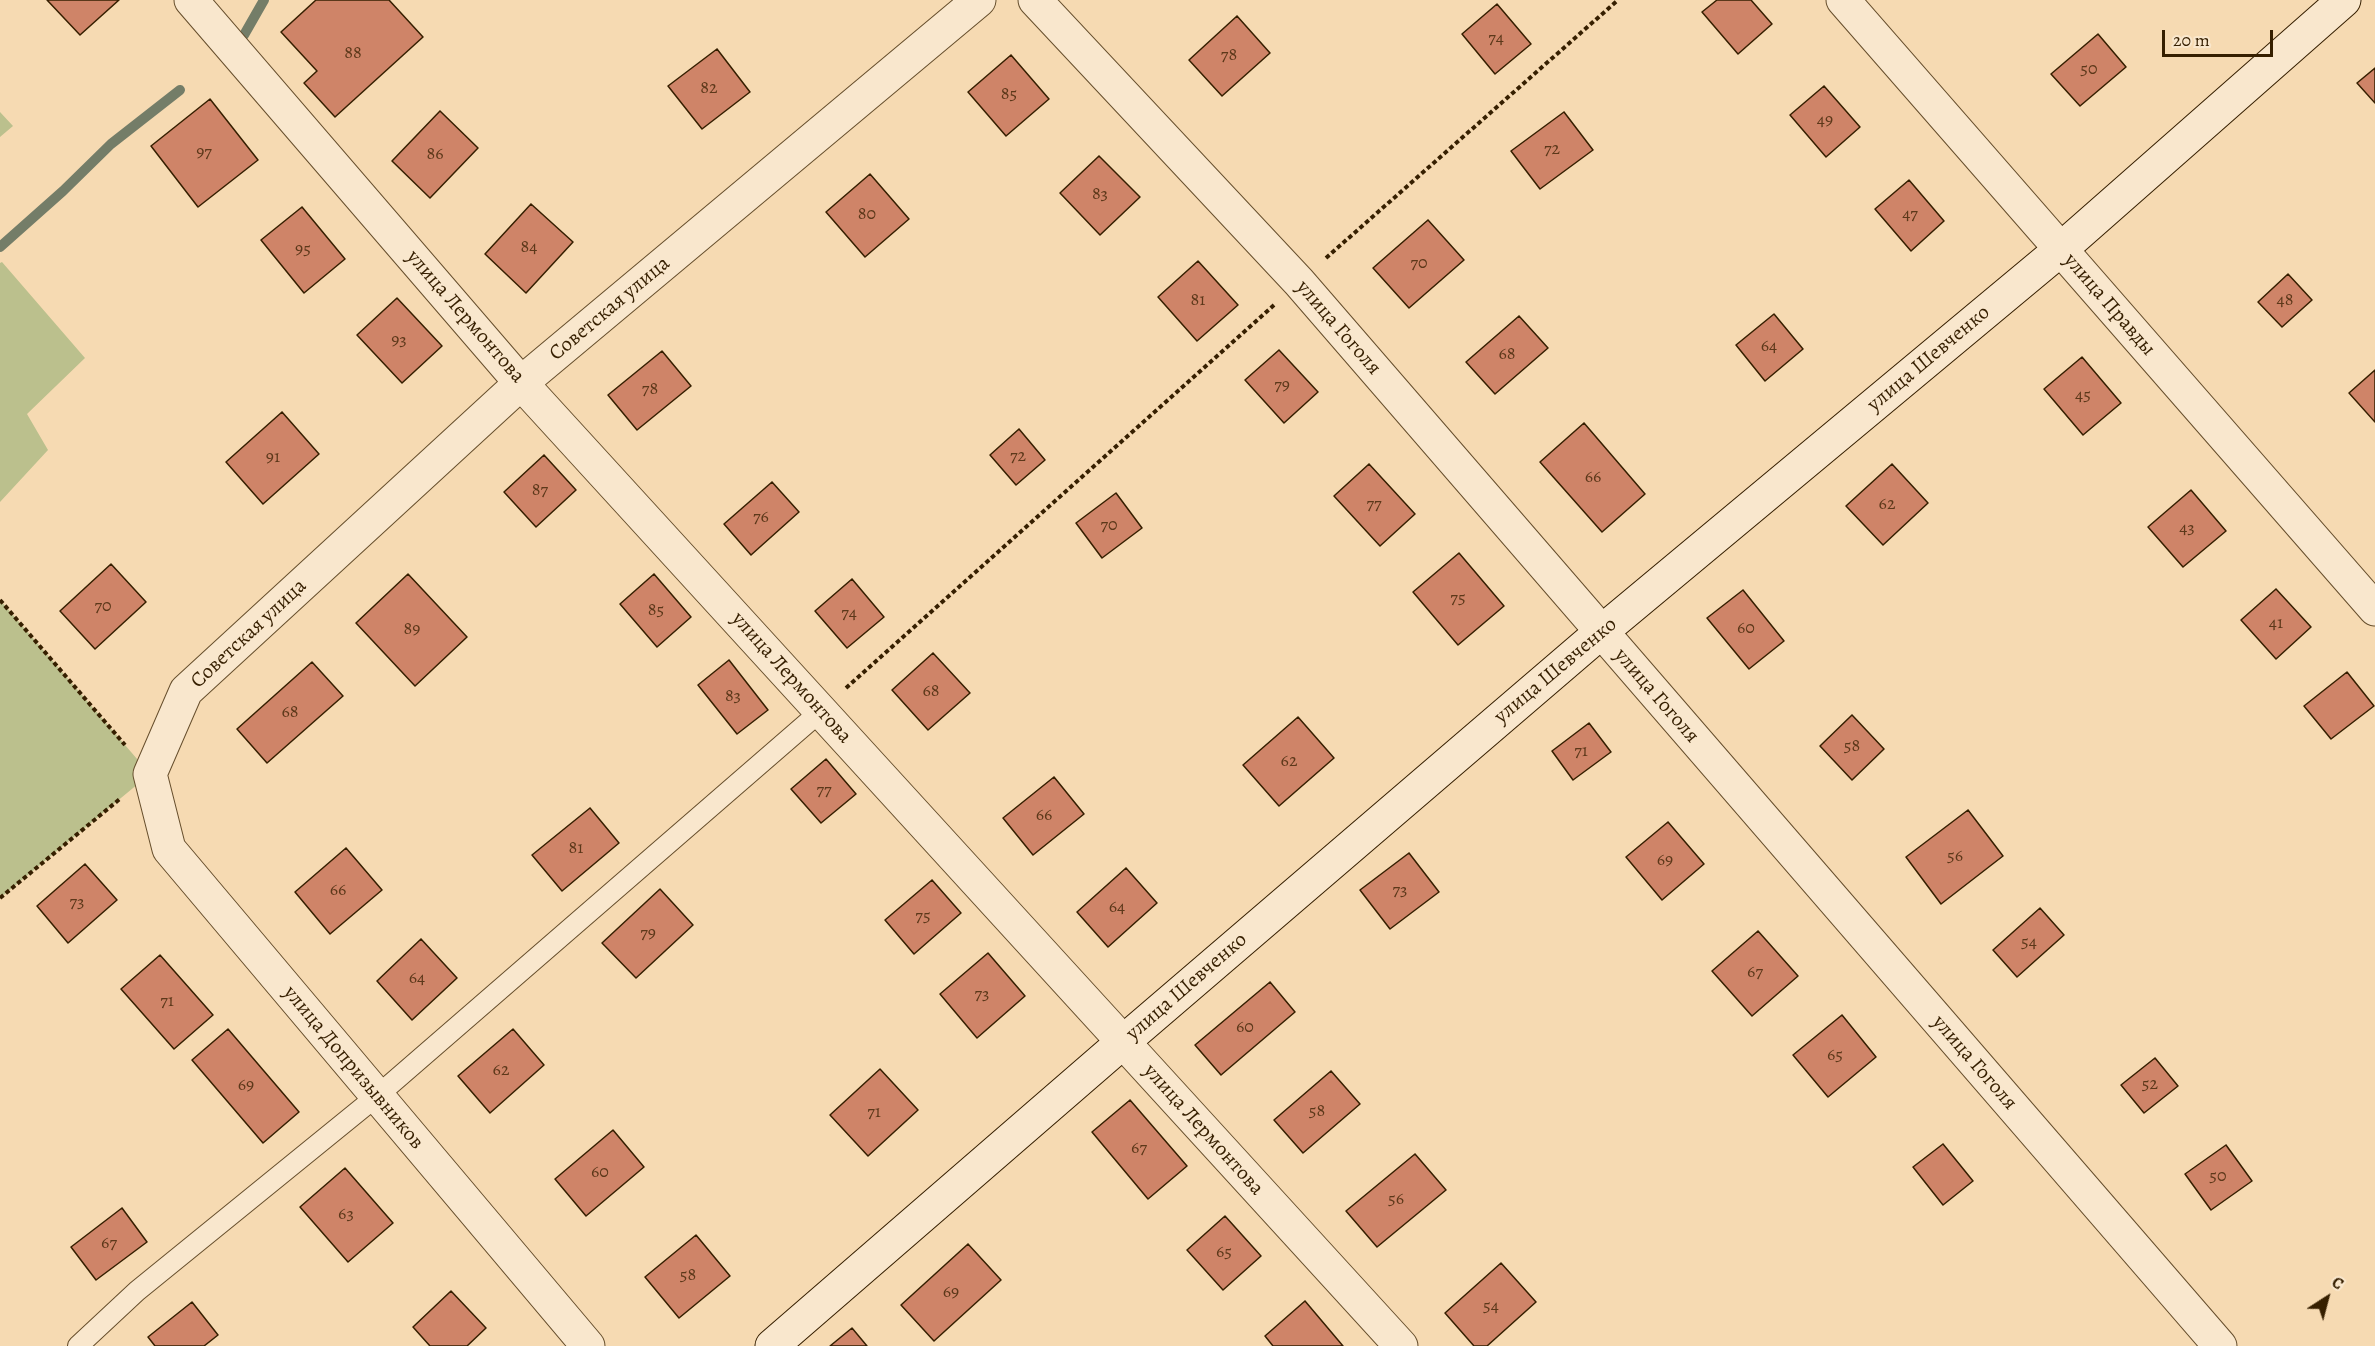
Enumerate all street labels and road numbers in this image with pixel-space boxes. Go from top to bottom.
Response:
street label: улица Лермонтова [400,245,530,389]
street label: улица Правды [2058,249,2160,361]
street label: Советская улица [545,251,675,367]
street label: улица Гоголя [1290,275,1386,381]
street label: улица Шевченко [1863,300,1995,418]
street label: Советская улица [186,574,312,694]
street label: улица Лермонтова [725,607,857,749]
street label: улица Шевченко [1490,612,1622,730]
street label: улица Гоголя [1608,643,1704,749]
street label: улица Шевченко [1121,928,1253,1046]
street label: улица Допризывников [277,981,429,1155]
street label: улица Гоголя [1926,1010,2022,1116]
street label: улица Лермонтова [1137,1059,1269,1201]

